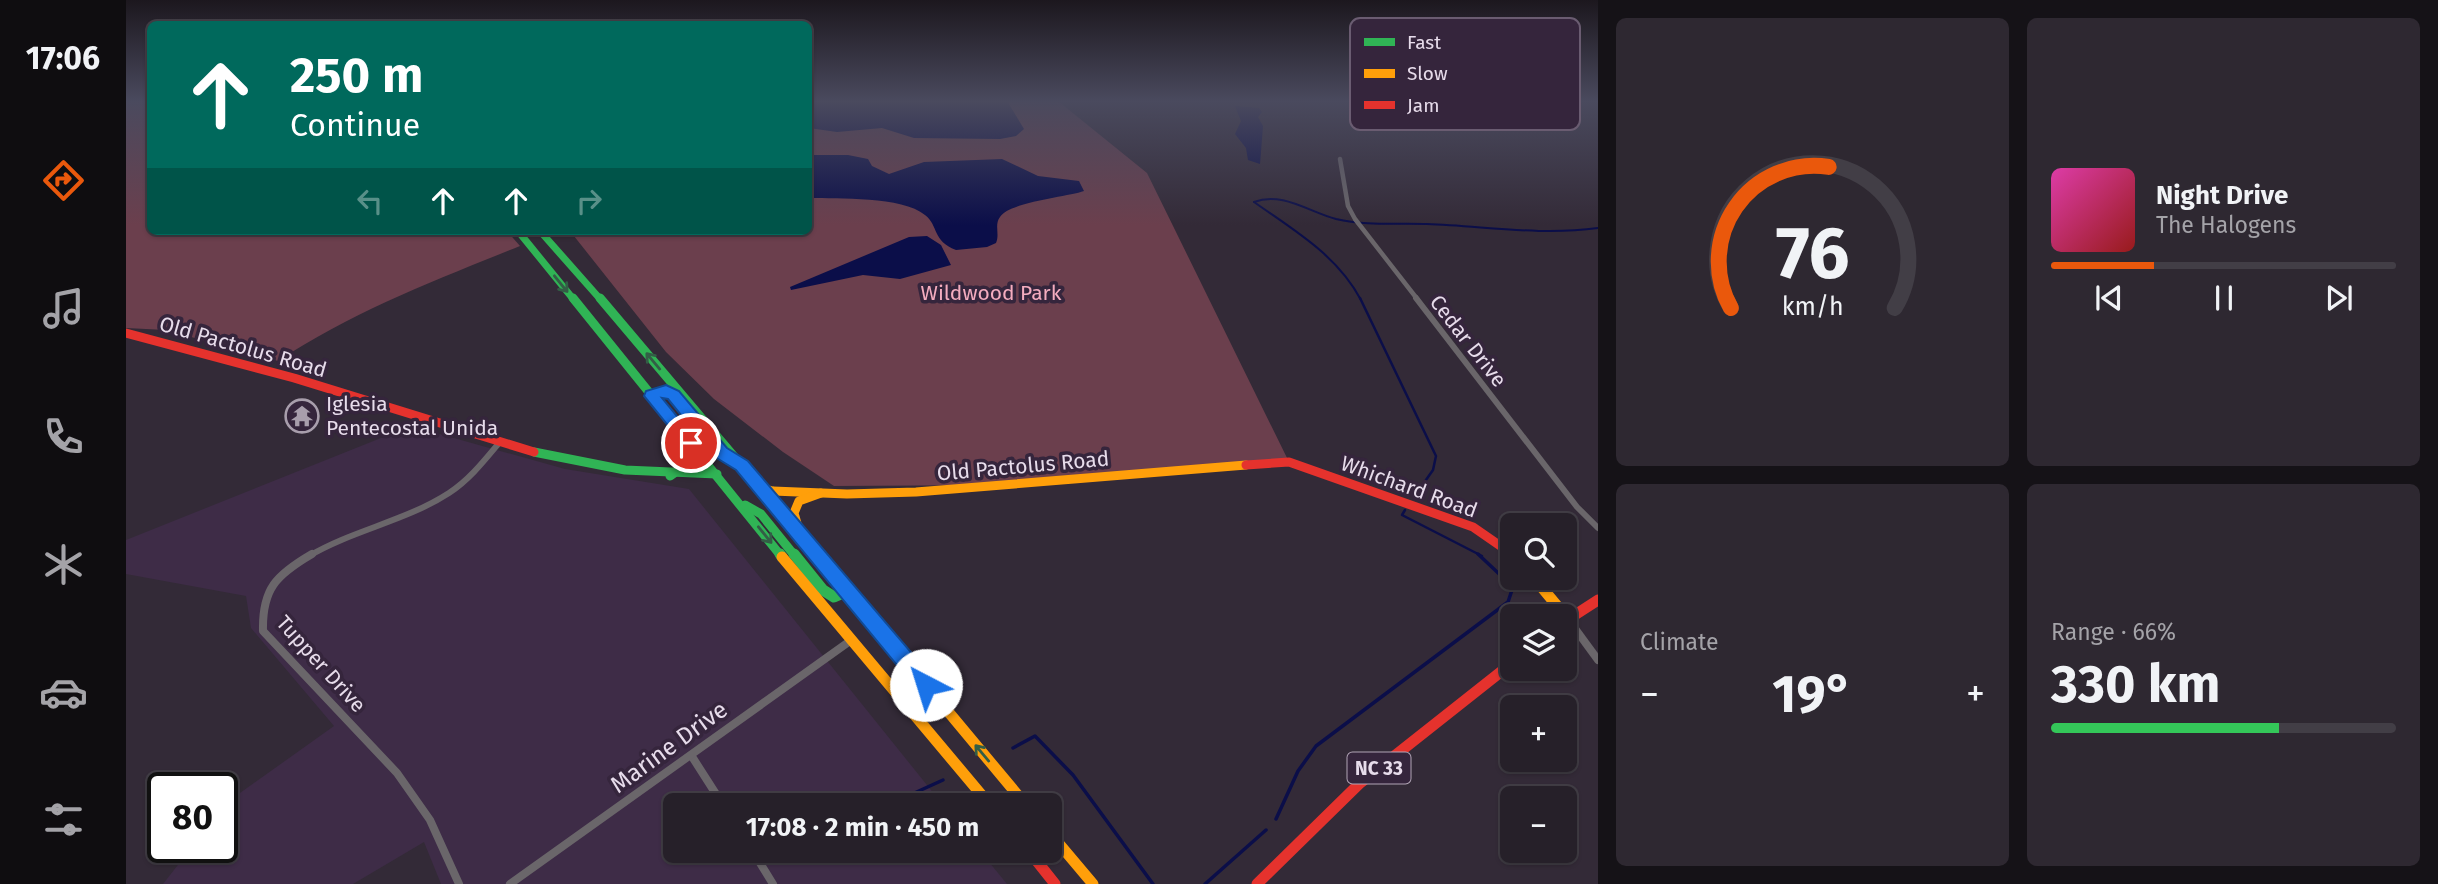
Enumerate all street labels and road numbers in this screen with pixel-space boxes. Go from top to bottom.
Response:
street label: Cedar Drive [1424,290,1512,392]
street label: Old Pactolus Road [156,311,330,383]
street label: Old Pactolus Road [936,446,1110,486]
street label: Whichard Road [1337,450,1481,524]
street label: Tupper Drive [271,610,371,718]
street label: Marine Drive [605,695,733,799]
road number: NC 33 [1348,752,1410,783]

